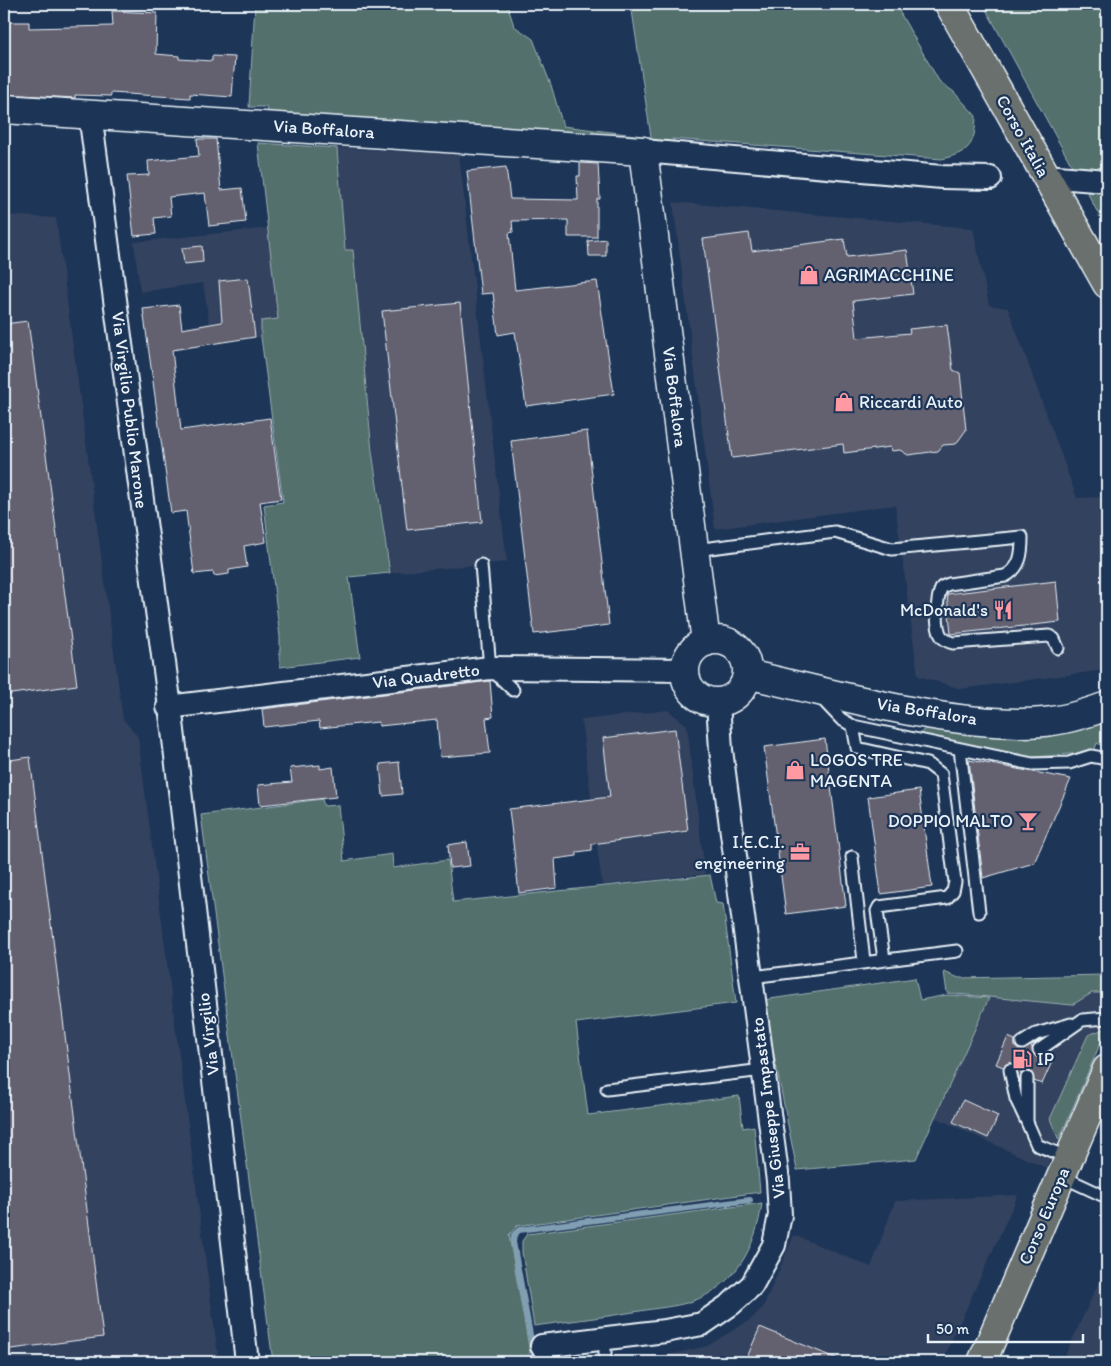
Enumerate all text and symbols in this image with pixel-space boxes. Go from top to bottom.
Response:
street label: Corso Italia [991,91,1055,181]
street label: Via Boffalora [273,114,376,144]
shop icon: AGRIMACCHINE [798,264,820,286]
place label: AGRIMACCHINE [824,264,954,286]
street label: Via Virgilio Publio Marone [107,310,153,510]
street label: Via Boffalora [658,345,692,449]
shop icon: Riccardi Auto [833,391,855,413]
place label: Riccardi Auto [859,391,963,413]
place label: McDonald's [900,599,988,621]
restaurant icon: McDonald's [992,599,1014,621]
street label: Via Quadretto [371,659,481,693]
street label: Via Boffalora [875,692,979,730]
place label: LOGOS TRE MAGENTA [810,749,903,792]
shop icon: LOGOS TRE MAGENTA [784,759,806,781]
place label: DOPPIO MALTO [888,810,1013,832]
bar icon: DOPPIO MALTO [1017,810,1039,832]
place label: I.E.C.I. engineering [694,831,786,874]
office icon: I.E.C.I. engineering [789,841,811,863]
street label: Via Virgilio [192,991,224,1077]
street label: Via Giuseppe Impastato [746,1016,790,1200]
fuel station icon: IP [1011,1048,1033,1070]
place label: IP [1037,1048,1054,1070]
street label: Corso Europa [1014,1164,1074,1268]
scale bar [928,1311,1084,1343]
text: 50 m [936,1320,969,1338]

